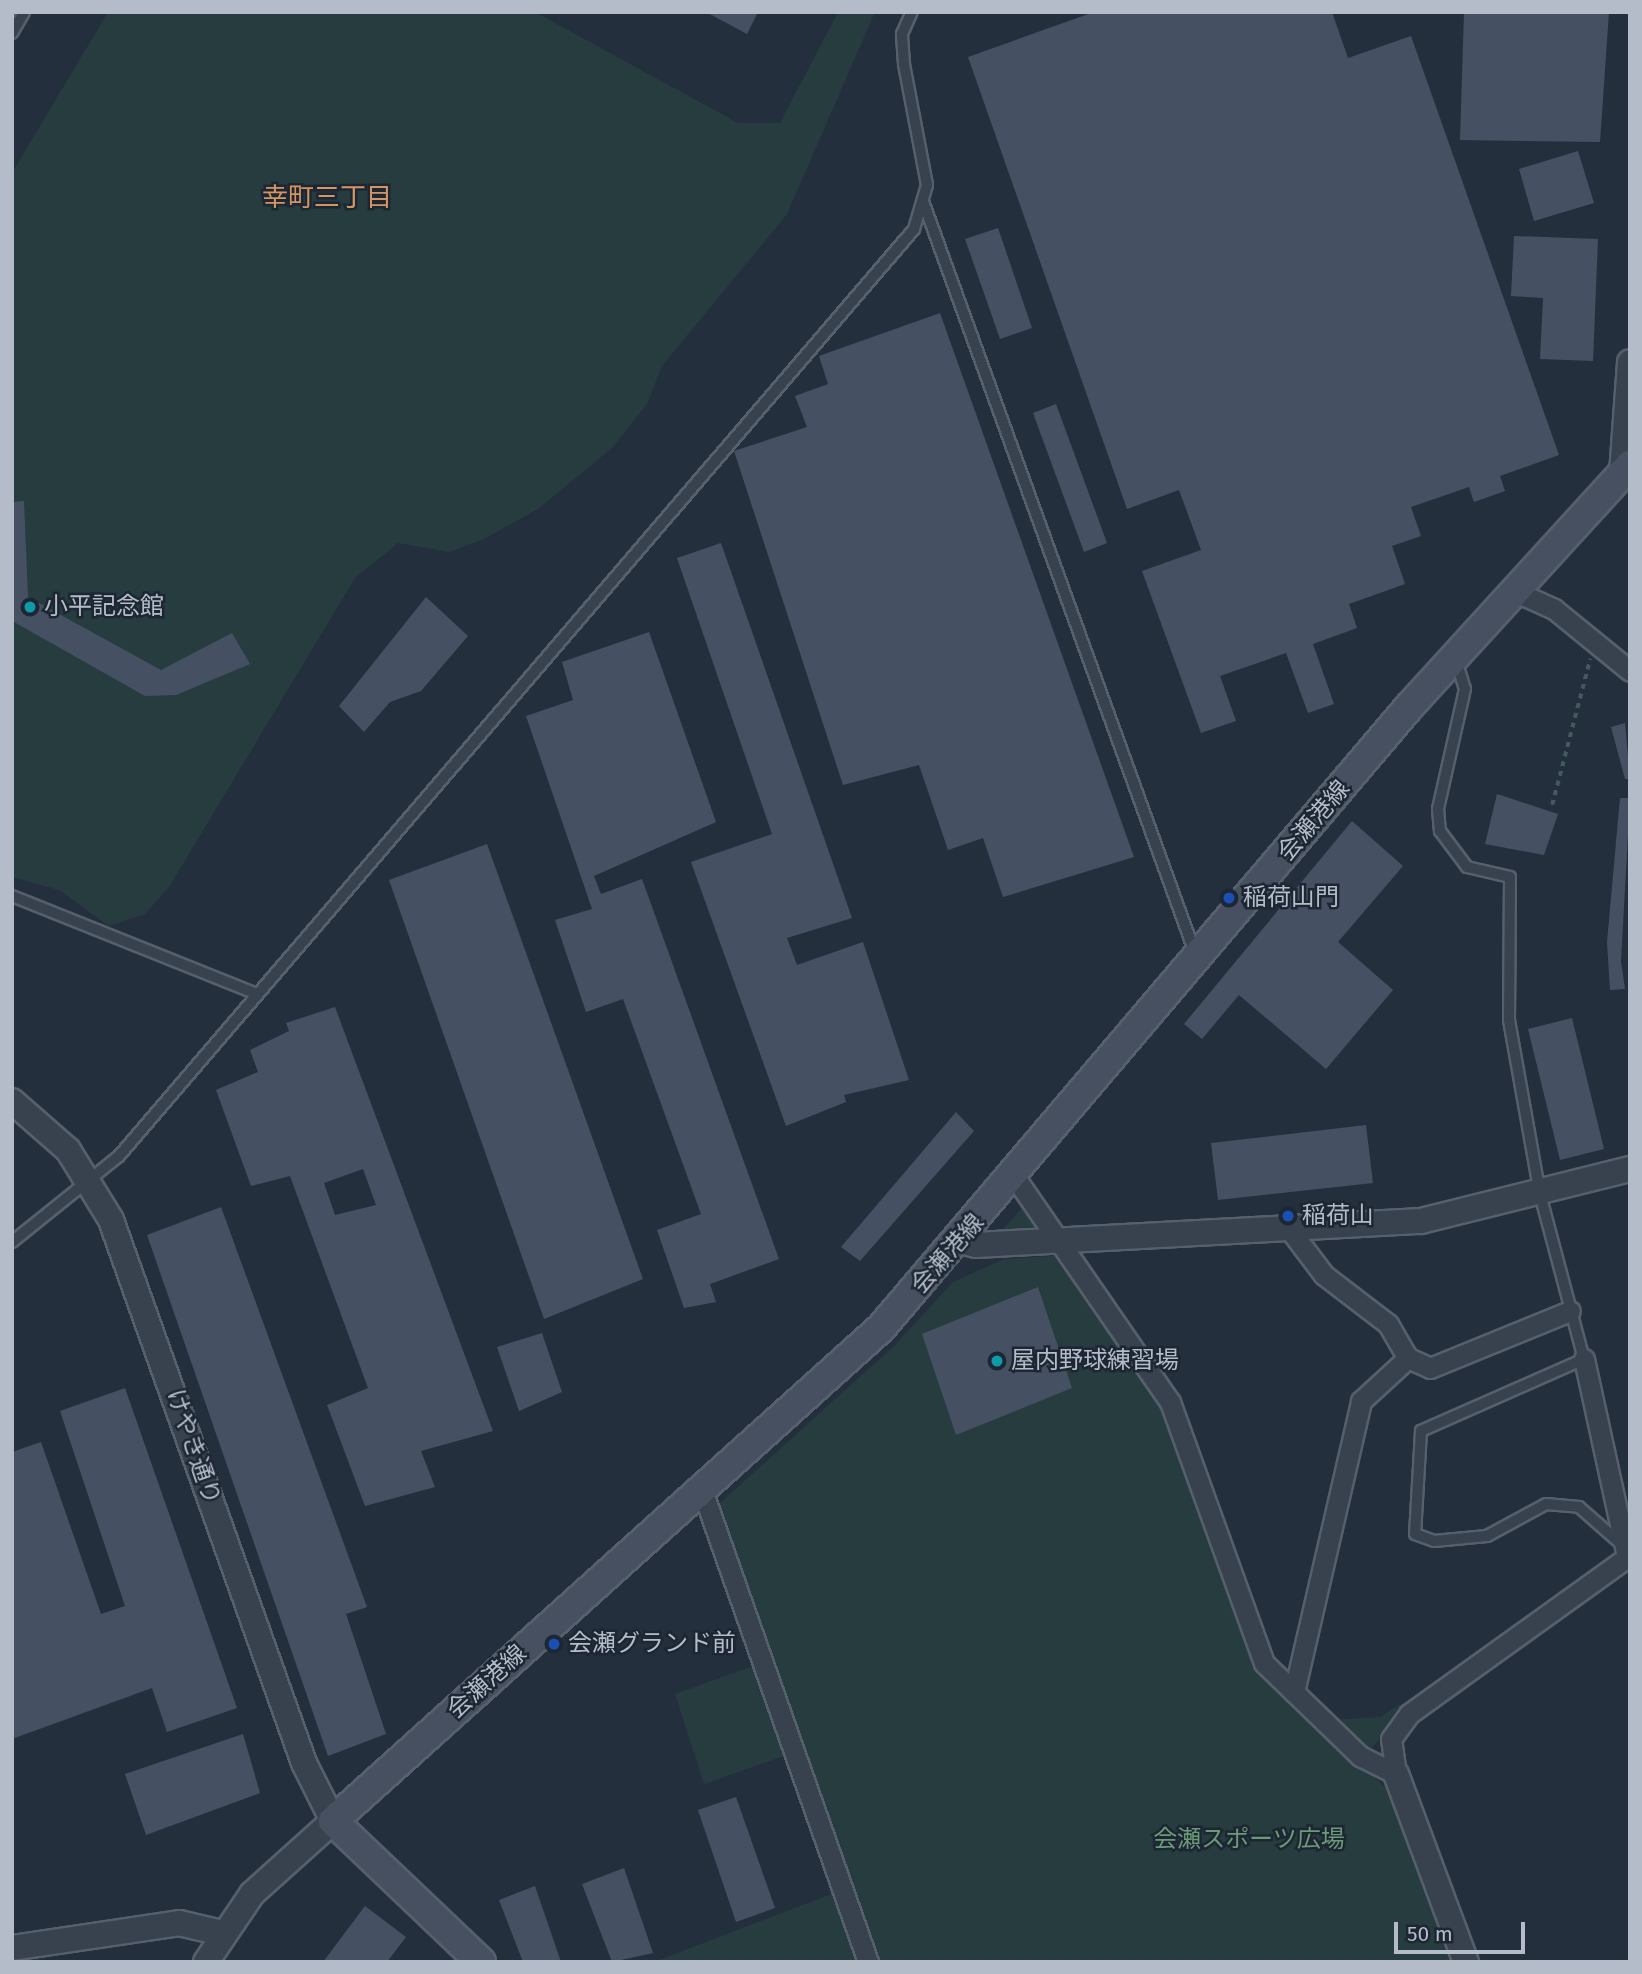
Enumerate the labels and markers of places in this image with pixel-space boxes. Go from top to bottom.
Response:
place label: 小平記念館 [44,593,164,621]
marker: 小平記念館 [22,599,38,615]
place label: 稲荷山門 [1243,884,1339,912]
marker: 稲荷山門 [1221,890,1237,906]
place label: 稲荷山 [1302,1202,1374,1230]
marker: 稲荷山 [1280,1208,1296,1224]
place label: 屋内野球練習場 [1011,1347,1179,1375]
marker: 屋内野球練習場 [989,1353,1005,1369]
place label: 会瀬グランド前 [568,1630,736,1658]
marker: 会瀬グランド前 [546,1636,562,1652]

